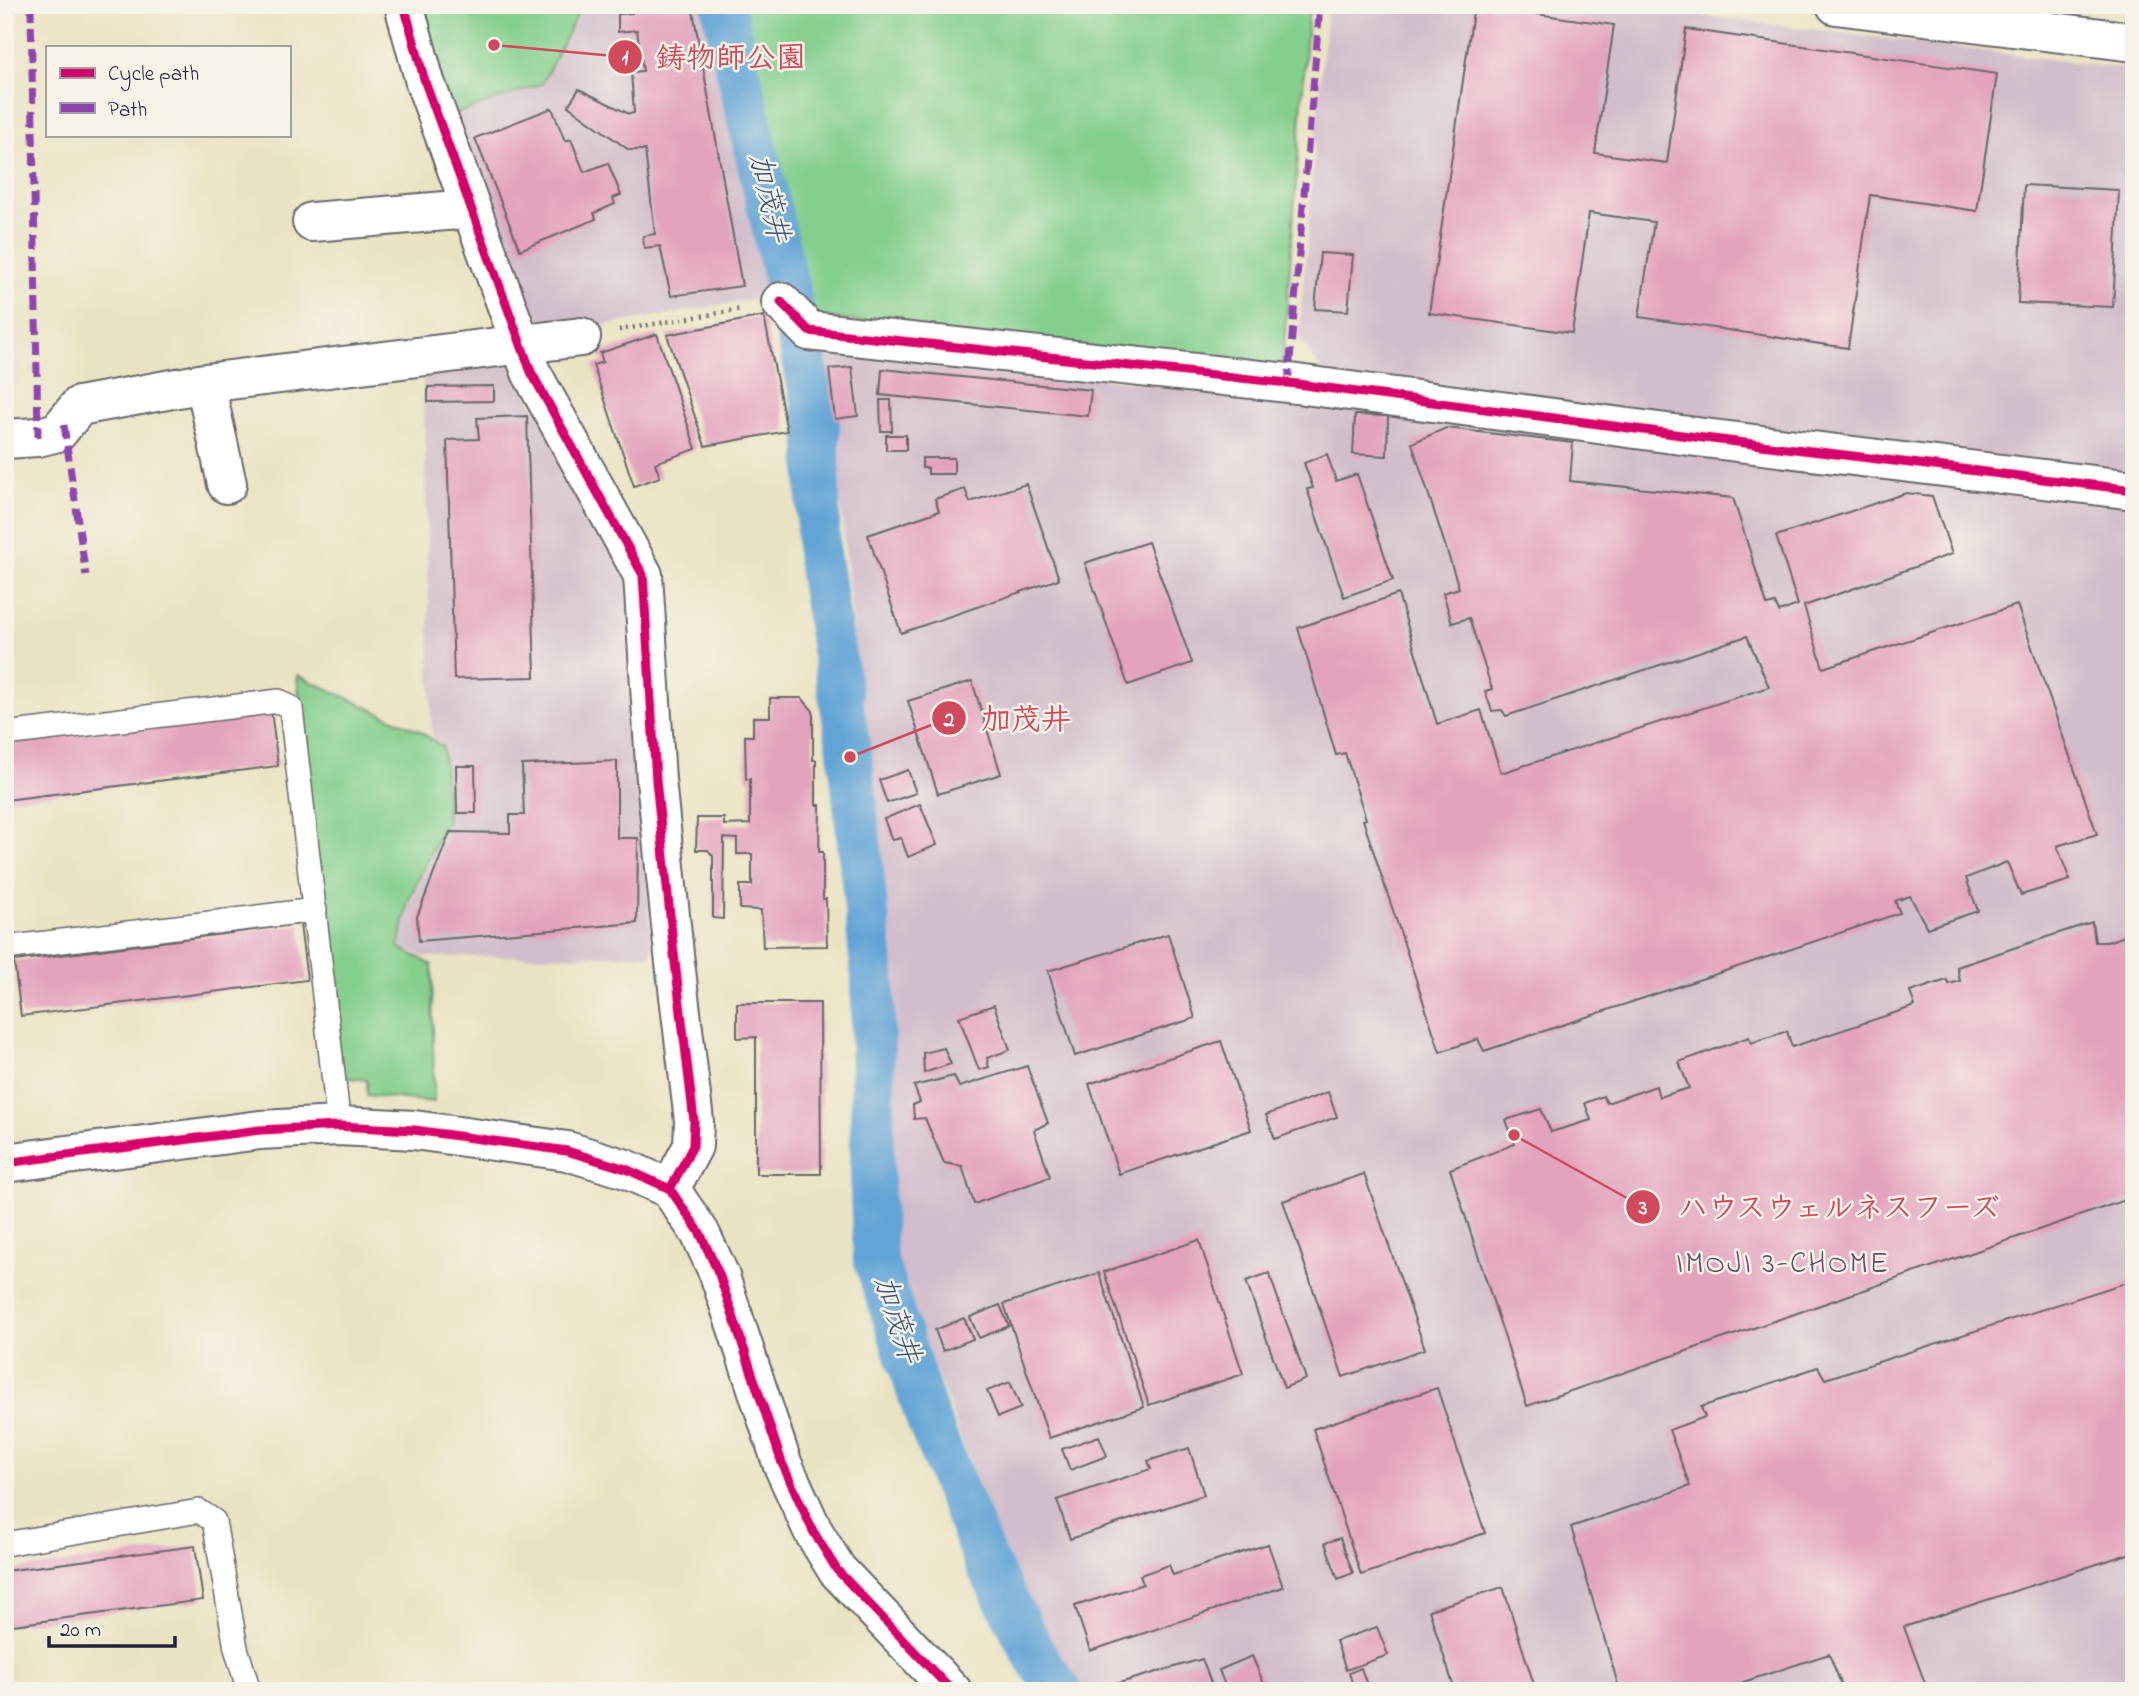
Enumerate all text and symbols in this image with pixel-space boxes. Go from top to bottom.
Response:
callout: 鋳物師公園 [607,31,820,82]
text: 鋳物師公園 [656,38,806,82]
text: 1 [622,44,629,74]
legend [46,46,290,136]
text: Cycle path [108,60,199,92]
text: Path [108,96,147,126]
water label: 加茂井 [735,149,799,249]
callout: 加茂井 [932,693,1085,744]
text: 加茂井 [981,700,1071,744]
text: 2 [943,706,955,736]
callout: ハウスウェルネスフーズ [1625,1181,2018,1232]
text: ハウスウェルネスフーズ [1678,1188,2000,1232]
text: 3 [1638,1194,1648,1224]
district label: IMOJI 3-CHOME [1676,1243,1890,1287]
water label: 加茂井 [860,1270,930,1371]
scale bar [49,1605,175,1649]
text: 20 m [60,1616,101,1646]

